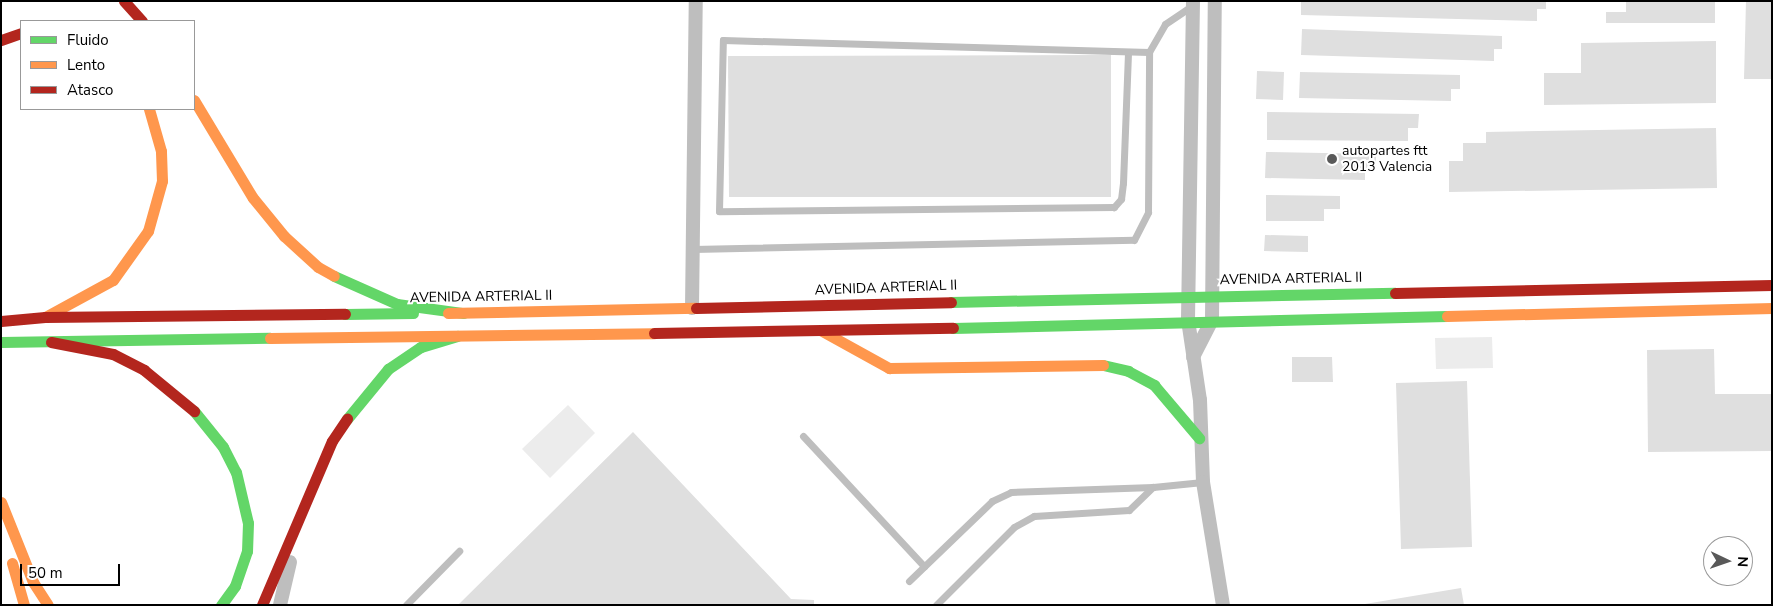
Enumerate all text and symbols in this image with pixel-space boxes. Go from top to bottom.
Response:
legend [20,20,195,110]
text: Fluido [67,30,109,50]
text: Lento [67,55,105,75]
text: Atasco [67,80,113,100]
place label: autopartes ftt 2013 Valencia [1342,143,1432,176]
marker: autopartes ftt 2013 Valencia [1326,153,1338,165]
street label: AVENIDA ARTERIAL II [1220,269,1362,289]
street label: AVENIDA ARTERIAL II [814,277,958,299]
street label: AVENIDA ARTERIAL II [410,287,552,307]
north arrow [1703,536,1753,586]
scale bar [22,554,122,586]
text: N [1733,556,1752,567]
text: 50 m [28,563,63,583]

